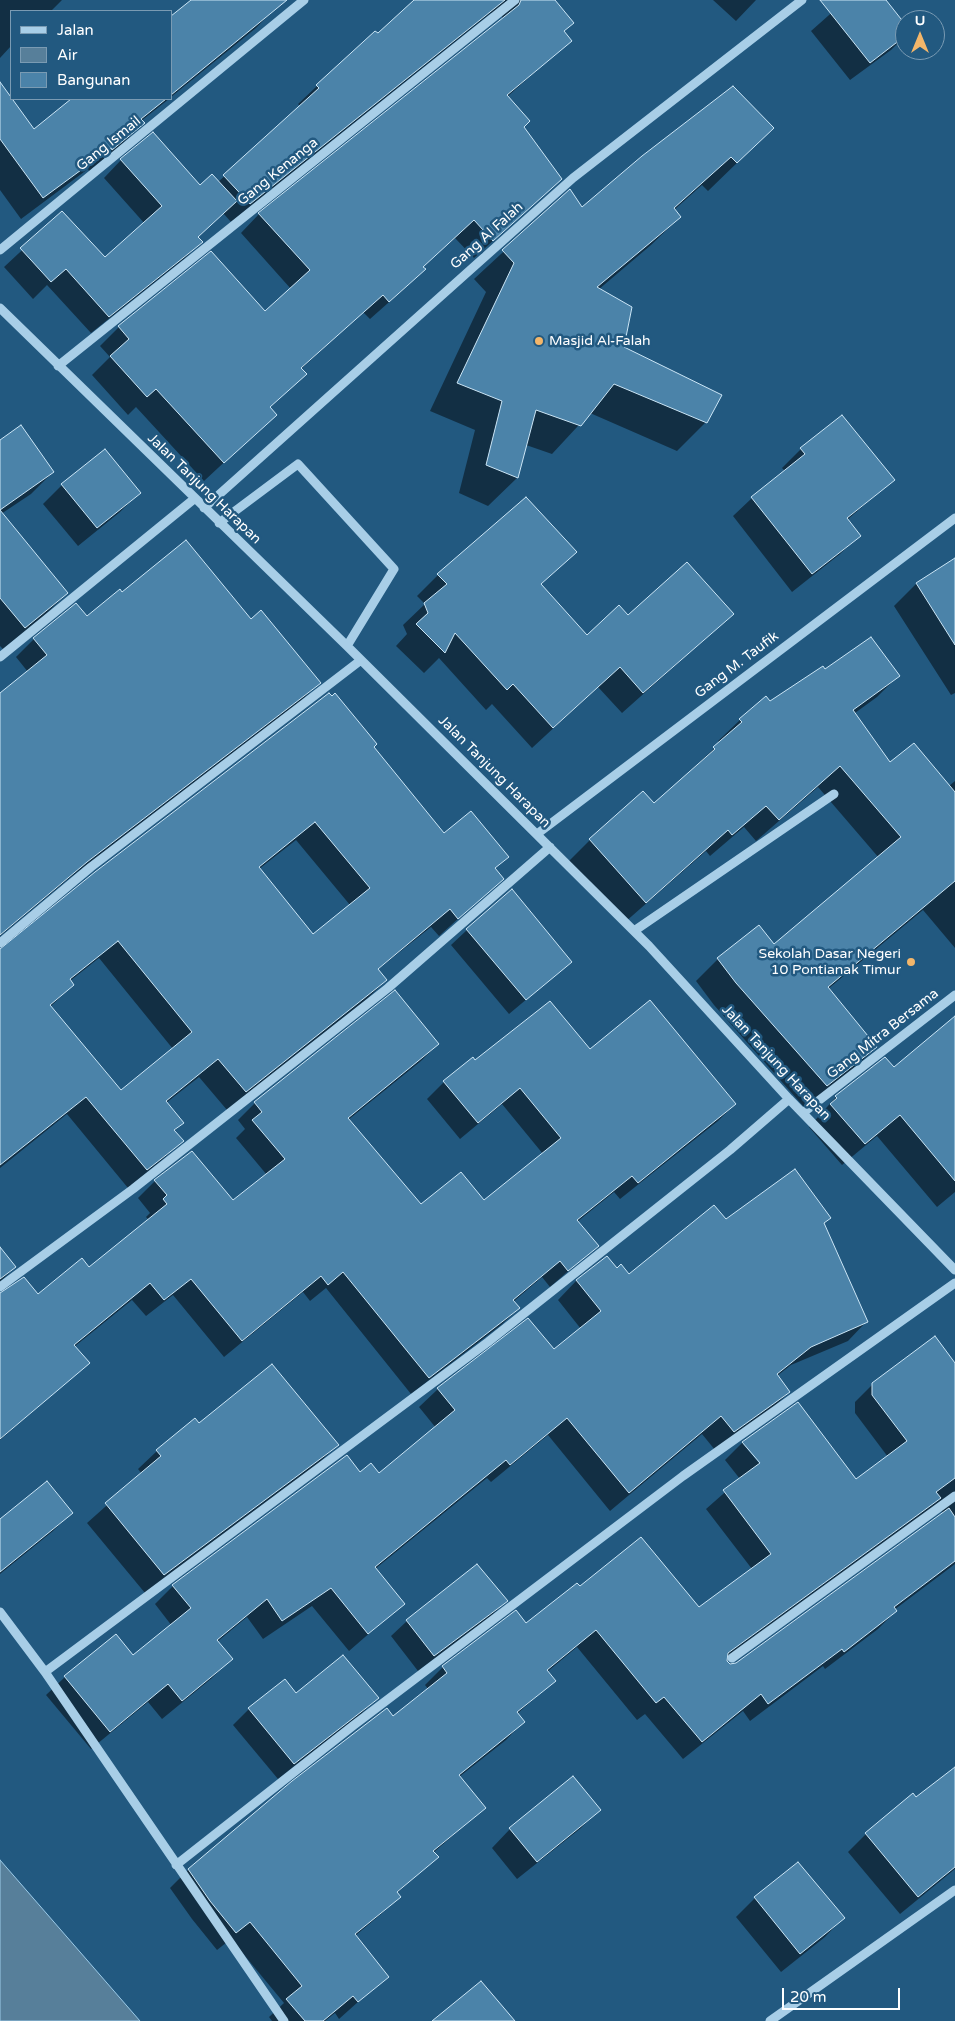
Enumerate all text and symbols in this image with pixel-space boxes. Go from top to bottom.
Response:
legend [10,10,172,100]
north arrow [895,10,945,60]
text: U [915,12,925,29]
text: Jalan [57,21,94,39]
text: Air [57,46,78,64]
text: Bangunan [57,71,130,89]
street label: Gang Ismail [74,113,144,175]
street label: Gang Kenanga [234,135,322,209]
street label: Gang Al Falah [447,199,527,273]
place label: Masjid Al-Falah [549,333,651,349]
marker: Masjid Al-Falah [533,335,545,347]
street label: Jalan Tanjung Harapan [144,430,264,548]
street label: Gang M. Taufik [692,628,782,702]
street label: Jalan Tanjung Harapan [434,712,554,832]
place label: Sekolah Dasar Negeri 10 Pontianak Timur [759,946,901,979]
marker: Sekolah Dasar Negeri 10 Pontianak Timur [905,956,917,968]
street label: Gang Mitra Bersama [824,985,942,1083]
street label: Jalan Tanjung Harapan [718,1002,834,1124]
scale bar [785,1978,902,2010]
text: 20 m [790,1988,827,2006]

